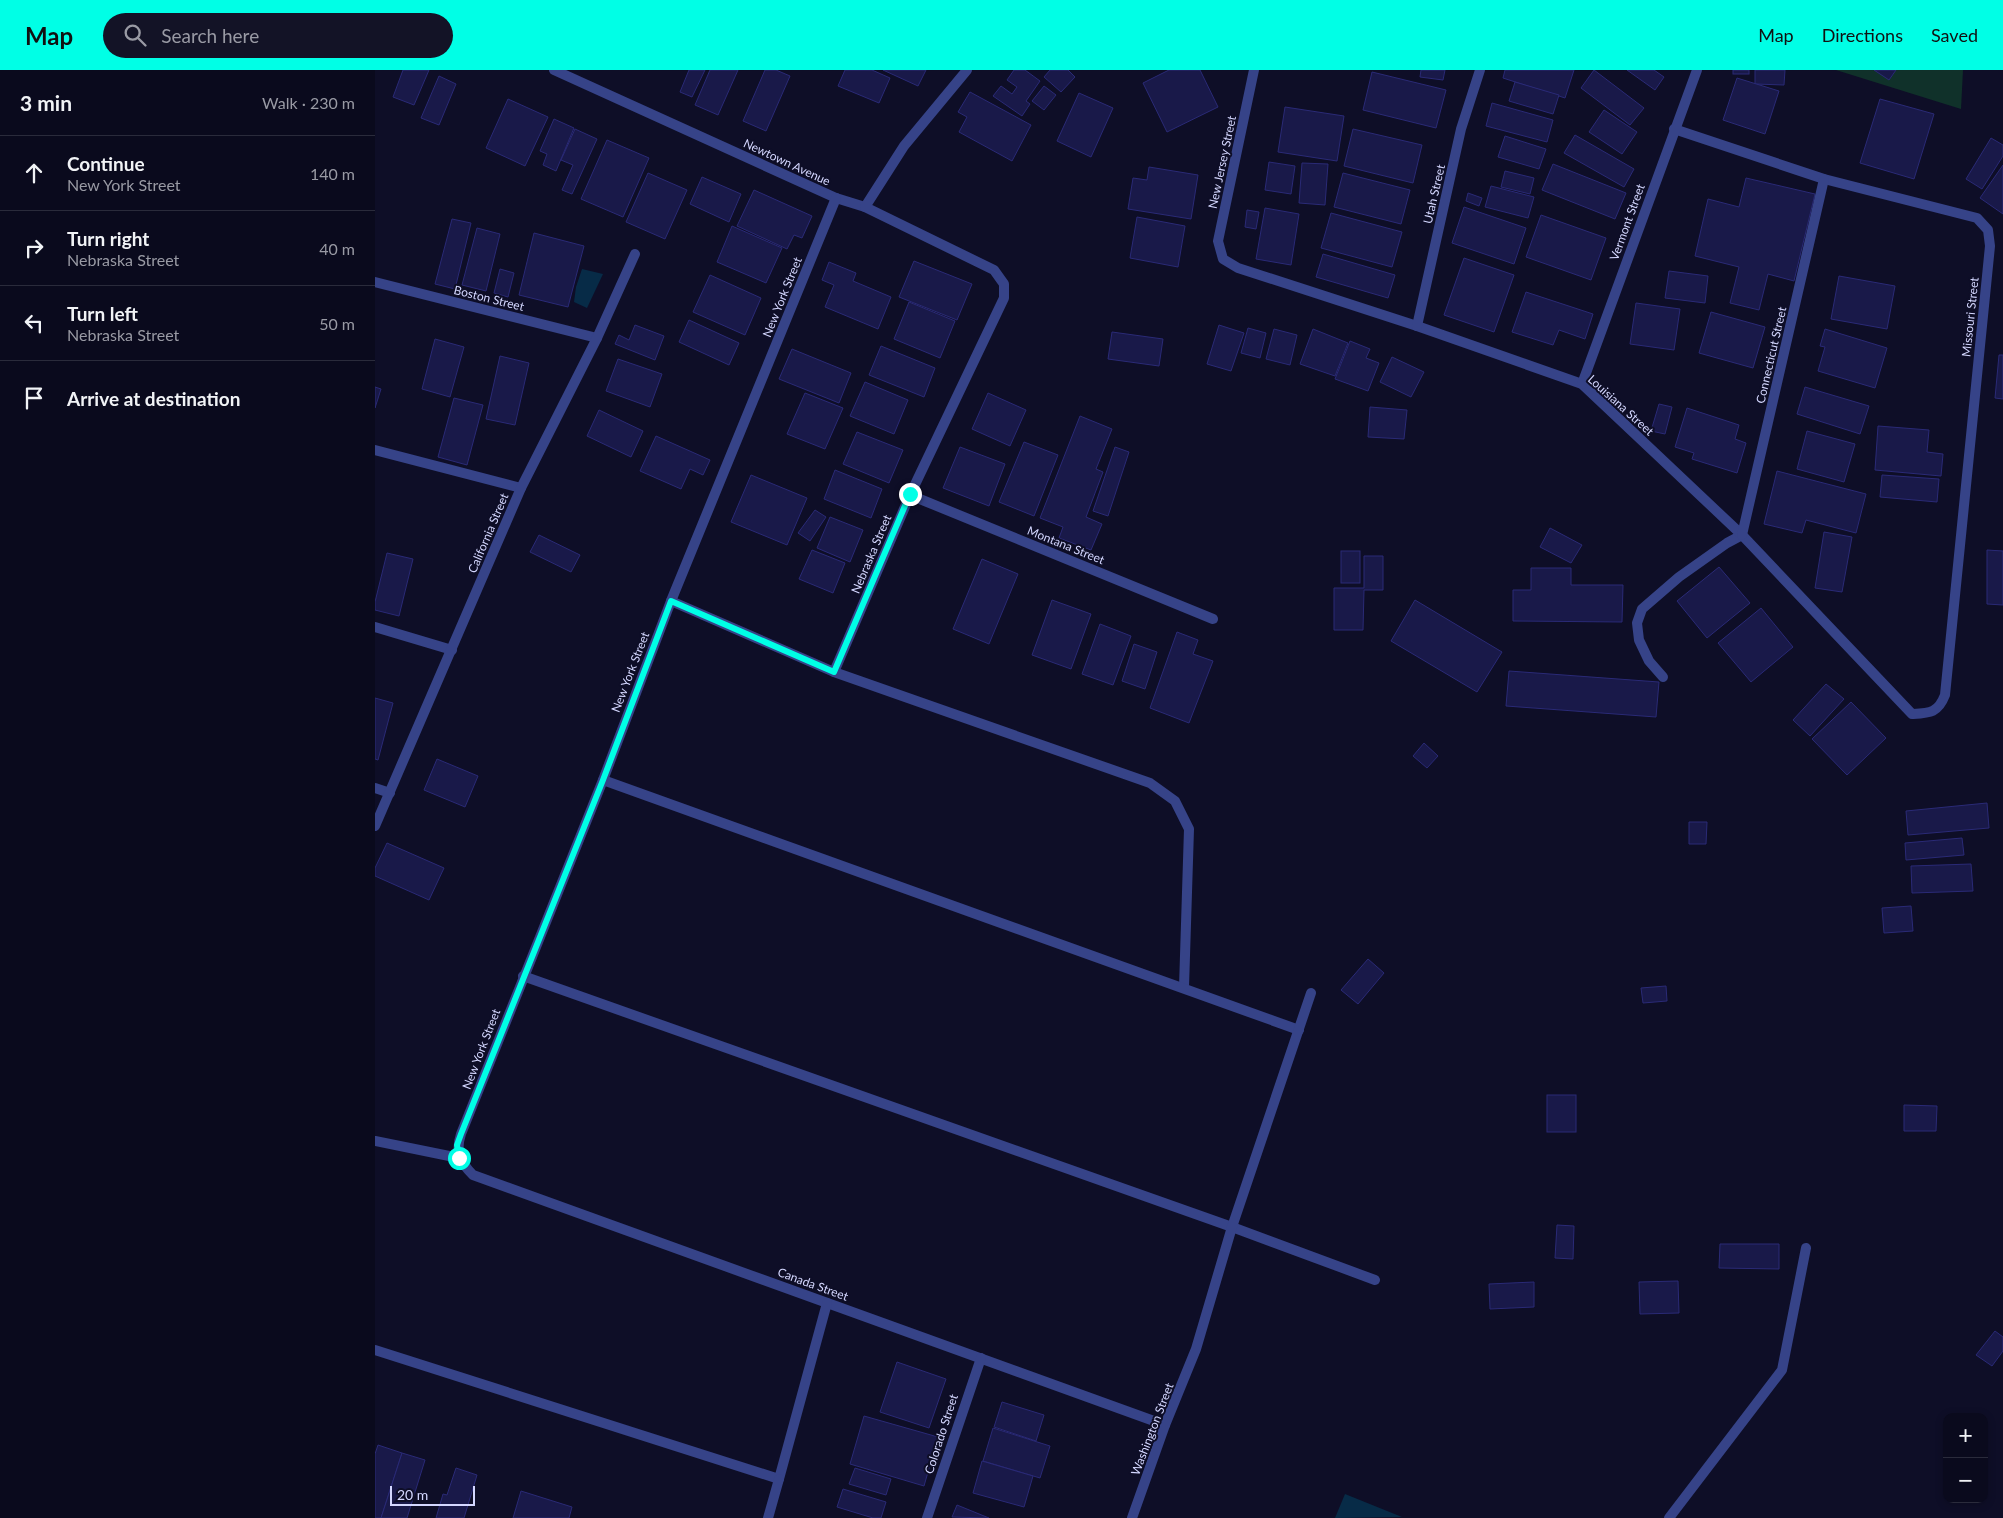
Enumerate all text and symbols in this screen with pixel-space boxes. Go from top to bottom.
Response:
search box [103,13,453,58]
text: Map [25,21,73,50]
icon: search [121,21,149,49]
text: Search here [161,24,259,47]
text: Map [1758,24,1794,46]
text: Directions [1822,24,1903,46]
text: Saved [1931,24,1978,46]
text: 3 min [20,90,72,115]
text: Walk · 230 m [262,93,355,112]
street label: New Jersey Street [1205,113,1239,210]
street label: Newtown Avenue [741,135,833,189]
text: Continue [67,152,145,175]
icon: ahead [20,159,48,187]
street label: Utah Street [1420,162,1448,225]
text: 140 m [310,164,355,183]
text: New York Street [67,175,181,194]
street label: Vermont Street [1606,181,1648,262]
text: Turn right [67,227,149,250]
icon: right [20,234,48,262]
text: 40 m [319,239,355,258]
text: Nebraska Street [67,250,179,269]
street label: New York Street [759,254,805,339]
street label: Missouri Street [1958,276,1982,357]
street label: Boston Street [452,282,526,314]
text: Turn left [67,302,138,325]
street label: Connecticut Street [1753,304,1790,405]
icon: left [20,309,48,337]
text: 50 m [319,314,355,333]
text: Nebraska Street [67,325,179,344]
street label: Louisiana Street [1585,372,1658,439]
icon: arrive [20,384,48,412]
text: Arrive at destination [67,387,240,410]
route end [899,483,922,506]
street label: California Street [464,490,512,575]
street label: Nebraska Street [848,512,895,596]
street label: Montana Street [1025,523,1107,568]
street label: New York Street [608,629,653,714]
street label: New York Street [459,1006,504,1091]
route start [448,1147,471,1170]
street label: Canada Street [776,1264,851,1304]
street label: Washington Street [1127,1380,1177,1477]
street label: Colorado Street [921,1392,961,1476]
map controls [1943,1413,1988,1503]
button: + [1943,1413,1988,1458]
button: − [1943,1458,1988,1503]
scale bar [390,1483,475,1506]
text: 20 m [397,1486,428,1503]

